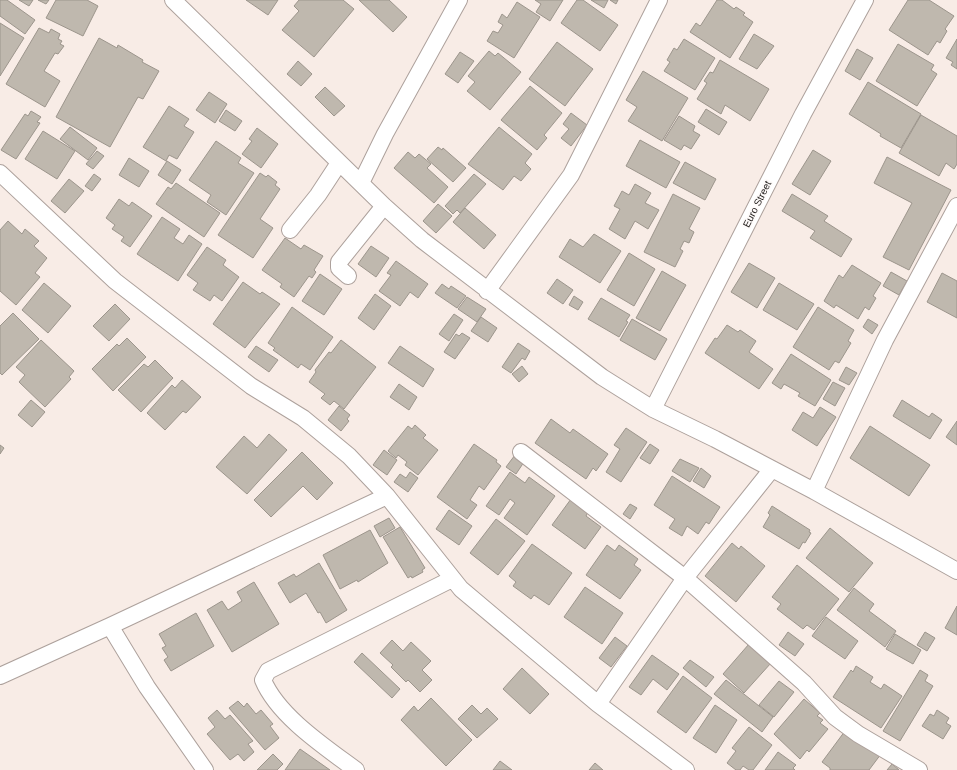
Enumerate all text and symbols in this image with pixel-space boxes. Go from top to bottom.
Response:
street label: Euro Street [741,179,773,229]

